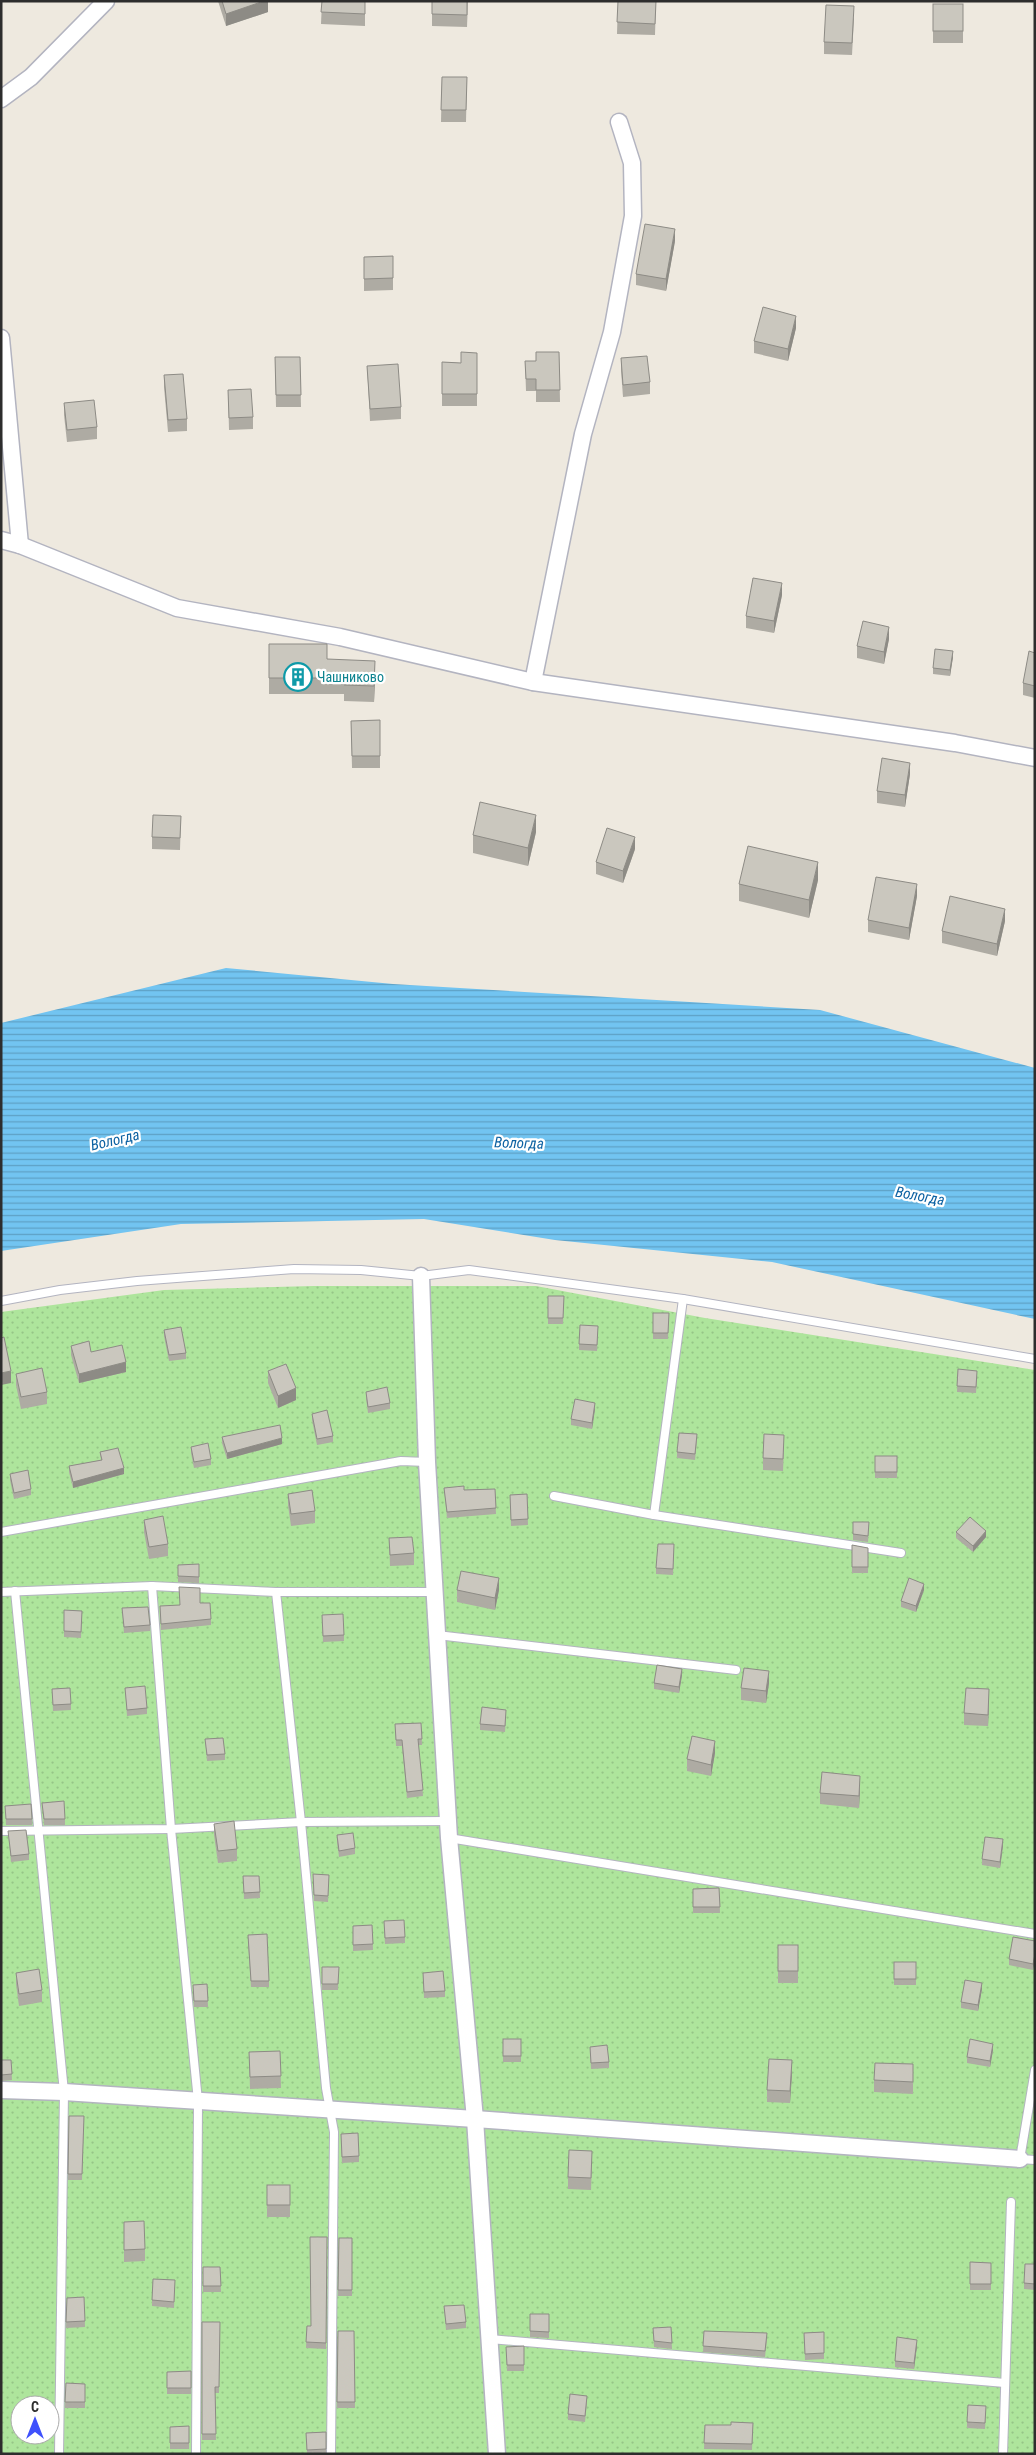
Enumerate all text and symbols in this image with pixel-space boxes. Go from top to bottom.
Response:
building icon: Чашниково [283,662,313,692]
place label: Чашниково [317,669,384,685]
water label: Вологда [89,1126,141,1154]
water label: Вологда [494,1133,544,1153]
water label: Вологда [894,1183,946,1209]
north arrow [10,2395,60,2445]
text: С [31,2399,39,2415]

